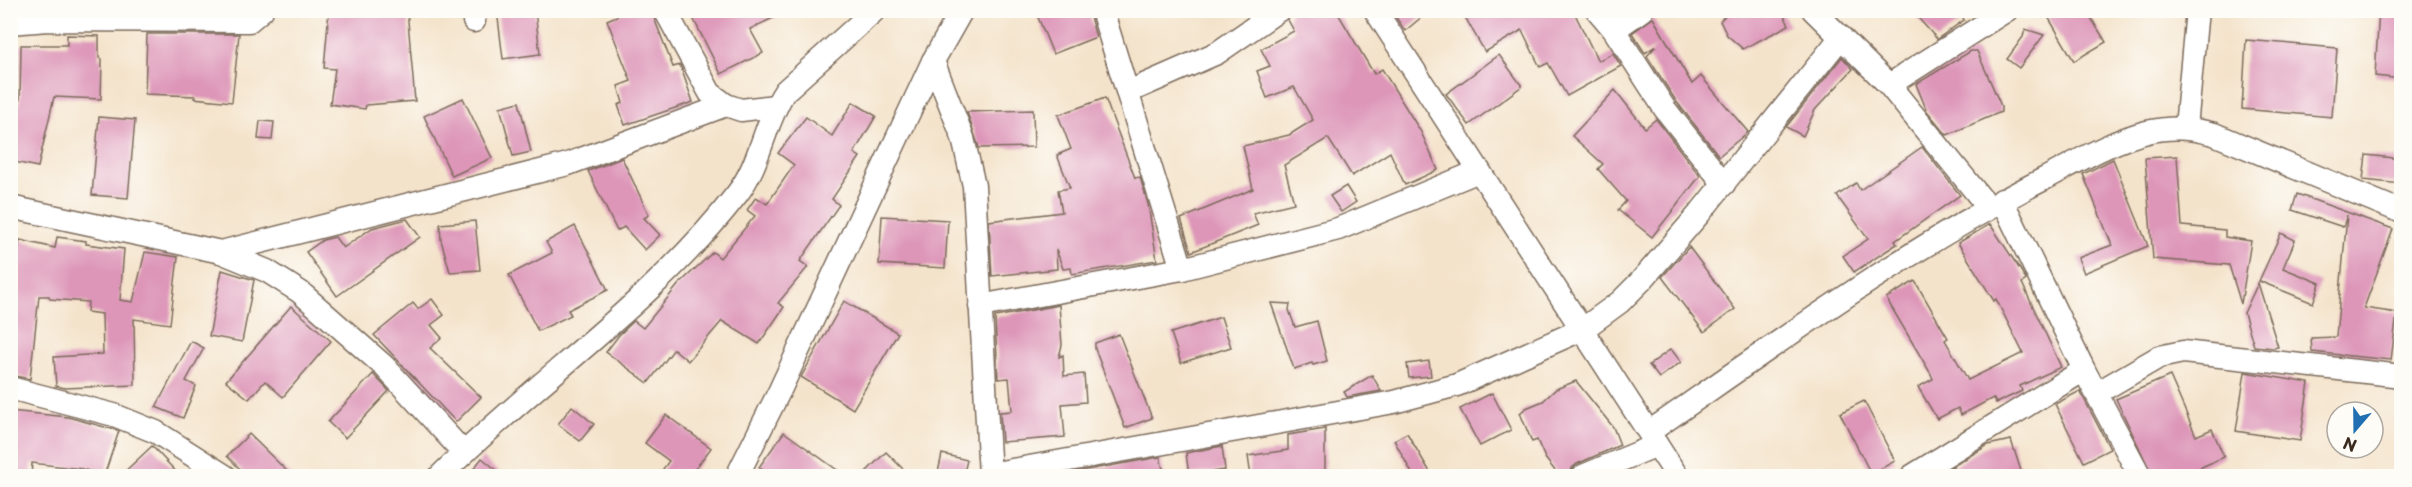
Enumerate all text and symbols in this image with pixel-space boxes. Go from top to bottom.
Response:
north arrow [2325,400,2385,460]
text: N [2339,432,2360,458]

